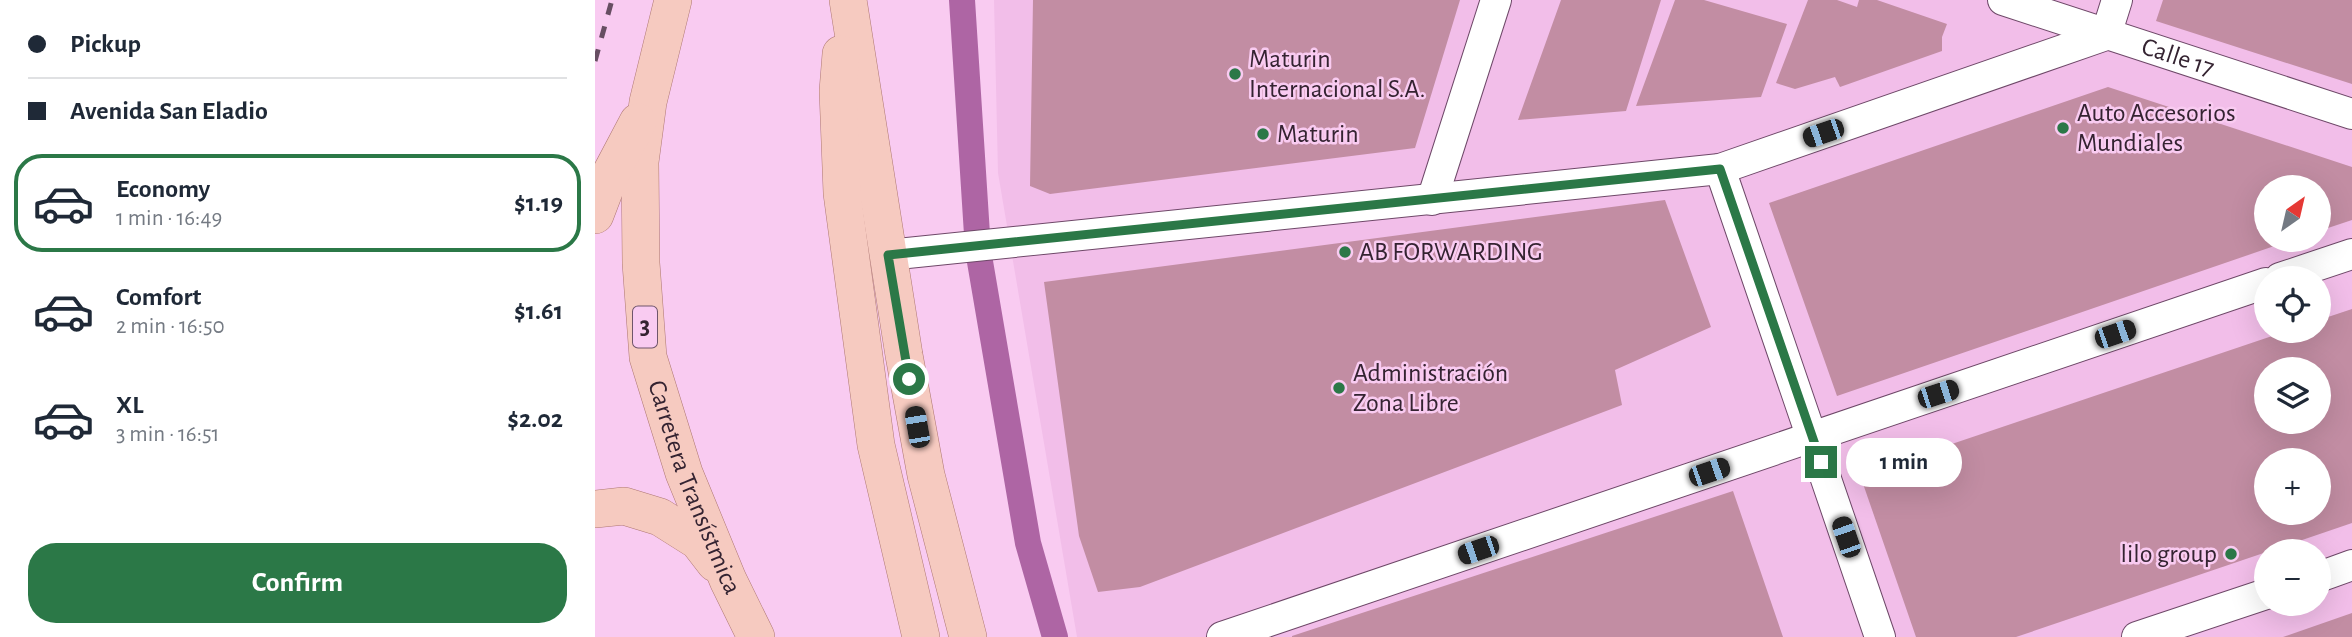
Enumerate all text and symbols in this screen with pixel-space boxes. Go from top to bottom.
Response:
text: Pickup [70,31,141,57]
street label: Calle 17 [2138,33,2218,81]
place label: Maturin Internacional S.A. [1249,46,1425,102]
marker: Maturin Internacional S.A. [1227,66,1243,82]
text: Avenida San Eladio [70,98,268,124]
place label: Auto Accesorios Mundiales [2077,100,2236,156]
car [1800,116,1847,150]
marker: Auto Accesorios Mundiales [2055,120,2071,136]
place label: Maturin [1277,121,1359,147]
marker: Maturin [1255,126,1271,142]
icon: car [32,172,95,235]
north arrow [2254,175,2331,252]
map controls [2254,175,2331,616]
text: Economy [116,176,210,202]
text: $1.19 [514,190,563,216]
text: 1 min · 16:49 [116,207,222,230]
place label: AB FORWARDING [1359,239,1543,265]
marker: AB FORWARDING [1337,244,1353,260]
button: locate [2254,266,2331,343]
icon: car [32,280,95,343]
text: Comfort [116,284,201,310]
text: $1.61 [514,298,563,324]
road number: 3 [633,306,657,348]
text: 2 min · 16:50 [116,315,225,338]
car [2092,317,2139,351]
button: layers [2254,357,2331,434]
place label: Administración Zona Libre [1353,360,1508,416]
route start [893,363,925,395]
street label: Carretera Transístmica [643,377,746,598]
car [1915,378,1962,410]
marker: Administración Zona Libre [1331,380,1347,396]
icon: car [32,388,95,451]
text: XL [116,392,143,418]
car [904,404,931,450]
text: $2.02 [507,406,563,432]
text: 3 min · 16:51 [116,423,219,446]
callout: 1 min [1845,438,1961,486]
route end [1805,446,1837,478]
button: + [2254,448,2331,525]
text: 1 min [1880,451,1928,474]
car [1686,455,1733,489]
car [1830,514,1863,560]
car [1455,533,1502,567]
button: − [2254,539,2331,616]
place label: lilo group [2121,541,2217,567]
button: Confirm [28,543,567,623]
marker: lilo group [2223,546,2239,562]

